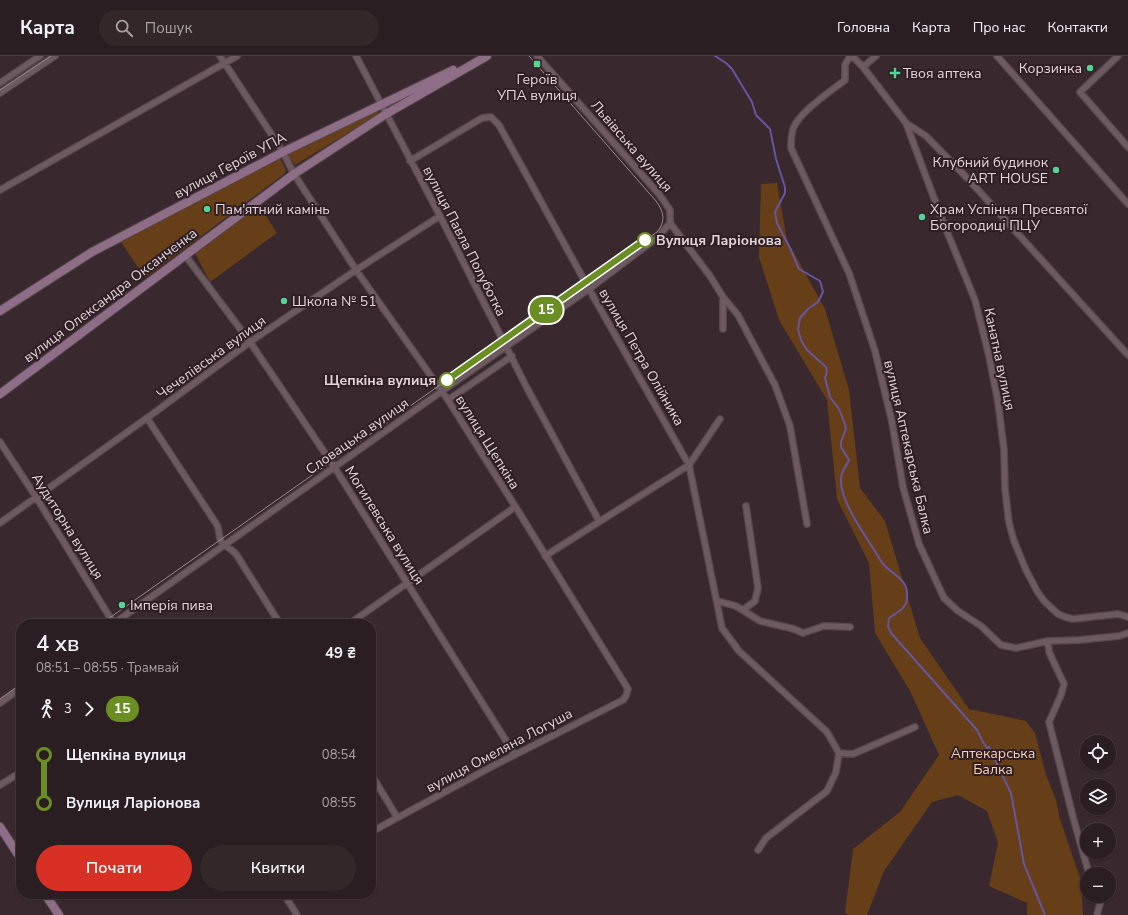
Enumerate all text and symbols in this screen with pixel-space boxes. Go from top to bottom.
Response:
search box [99,10,379,46]
text: Карта [20,15,75,41]
icon: search [113,17,135,39]
text: Пошук [145,18,192,38]
text: Головна [837,18,890,37]
text: Карта [912,18,951,37]
text: Про нас [973,18,1025,37]
text: Контакти [1047,18,1108,37]
marker: Героїв УПА вулиця [532,59,542,69]
place label: Корзинка [1019,59,1082,78]
marker: Корзинка [1085,63,1095,73]
place label: Твоя аптека [903,64,982,83]
marker: Твоя аптека [890,68,900,78]
place label: Героїв УПА вулиця [496,70,577,105]
street label: Львівська вулиця [586,96,677,196]
street label: вулиця Героїв УПА [171,128,290,203]
place label: Клубний будинок ART HOUSE [933,153,1049,188]
street label: вулиця Павла Полуботка [418,163,511,319]
marker: Клубний будинок ART HOUSE [1051,165,1061,175]
place label: Пам'ятний камінь [215,200,330,219]
place label: Храм Успіння Пресвятої Богородиці ПЦУ [930,200,1088,235]
marker: Пам'ятний камінь [202,204,212,214]
marker: Храм Успіння Пресвятої Богородиці ПЦУ [917,212,927,222]
street label: вулиця Олександра Оксанченка [20,224,201,367]
place label: Вулиця Ларіонова [656,231,782,250]
marker: Вулиця Ларіонова [637,232,653,248]
street label: вулиця Петра Олійника [594,285,689,429]
place label: Школа № 51 [292,292,377,311]
marker: Школа № 51 [279,296,289,306]
line badge: 15 [528,297,564,323]
text: 15 [538,300,554,319]
street label: Канатна вулиця [979,306,1020,412]
street label: Чечелівська вулиця [153,311,270,404]
street label: вулиця Аптекарська Балка [879,358,938,536]
place label: Щепкіна вулиця [324,371,436,390]
marker: Щепкіна вулиця [439,372,455,388]
street label: вулиця Щепкіна [451,392,524,493]
street label: Словацька вулиця [302,394,413,479]
street label: Могилевська вулиця [340,462,429,588]
street label: Аудиторна вулиця [27,469,108,583]
place label: Імперія пива [130,596,213,615]
marker: Імперія пива [117,600,127,610]
text: 4 хв [36,629,79,659]
text: 49 ₴ [325,643,356,663]
text: 08:51 – 08:55 · Трамвай [36,659,179,677]
icon: walk [36,698,58,720]
icon: forward [78,698,100,720]
text: 15 [114,699,131,718]
text: 3 [64,700,72,718]
street label: вулиця Омеляна Логуша [423,704,576,797]
map controls [1080,735,1116,903]
button: locate [1080,735,1116,771]
park label: Аптекарська Балка [951,744,1035,779]
text: Щепкіна вулиця [66,745,186,765]
text: 08:54 [322,746,356,764]
button: layers [1080,779,1116,815]
text: Вулиця Ларіонова [66,793,201,813]
text: 08:55 [322,794,356,812]
button: + [1080,823,1116,859]
button: Почати [36,845,192,891]
button: Квитки [200,845,356,891]
button: − [1080,867,1116,903]

